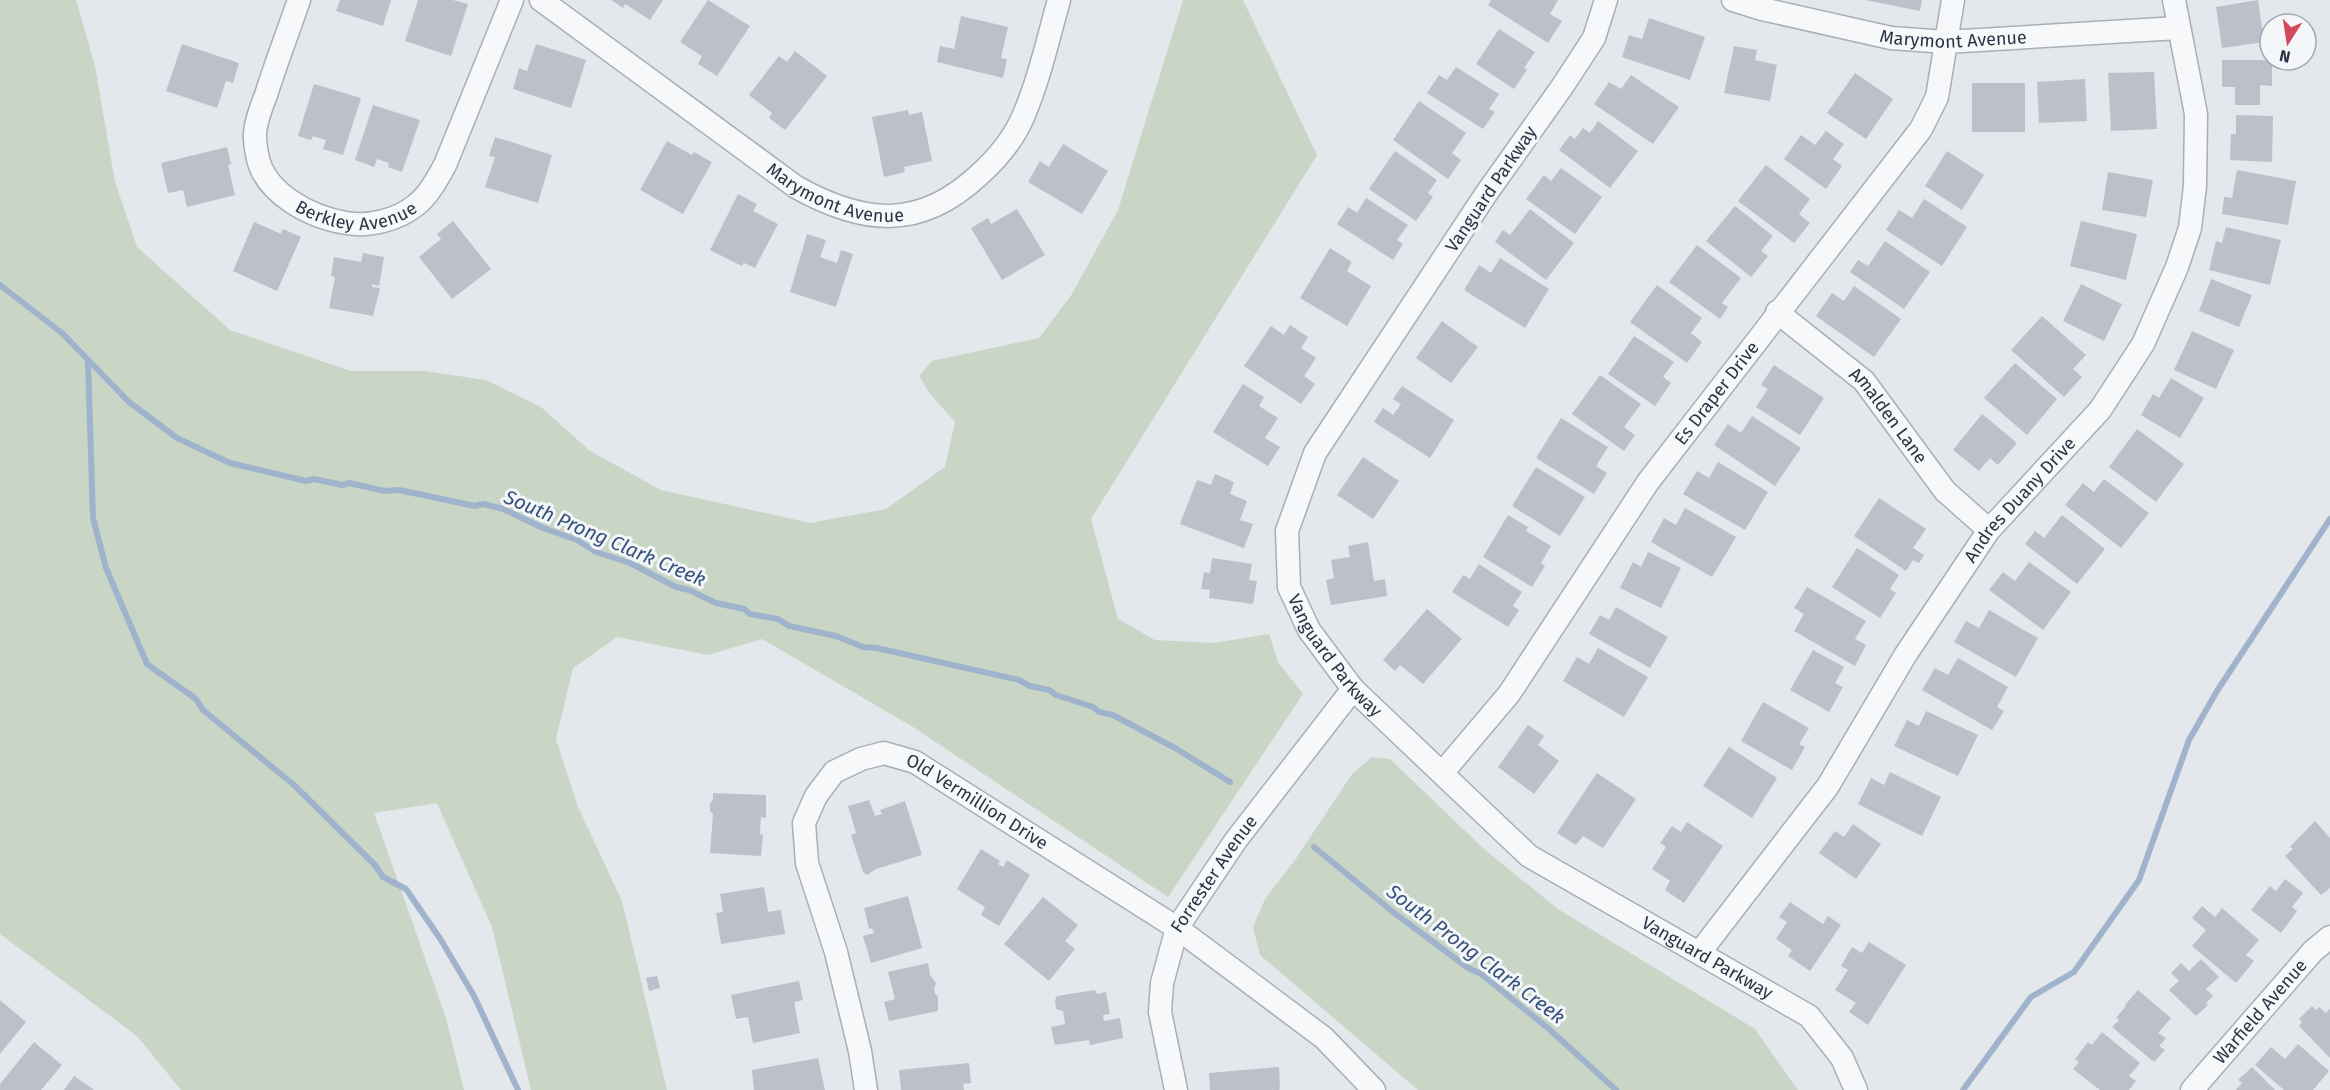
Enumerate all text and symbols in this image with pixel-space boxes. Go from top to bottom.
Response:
north arrow [2258,12,2318,72]
street label: Marymont Avenue [1878,25,2027,53]
text: N [2278,46,2292,67]
street label: Vanguard Parkway [1441,122,1541,256]
street label: Marymont Avenue [762,158,905,227]
street label: Berkley Avenue [293,188,419,210]
text: Berkley Avenue [292,196,421,235]
street label: Es Draper Drive [1670,337,1764,449]
street label: Amalden Lane [1845,363,1932,468]
street label: Andres Duany Drive [1959,433,2080,567]
water label: South Prong Clark Creek [500,484,710,591]
street label: Vanguard Parkway [1283,591,1387,722]
street label: Old Vermillion Drive [904,749,1052,854]
street label: Forrester Avenue [1166,811,1262,937]
water label: South Prong Clark Creek [1381,879,1570,1029]
street label: Vanguard Parkway [1638,912,1777,1004]
street label: Warfield Avenue [2209,955,2312,1068]

